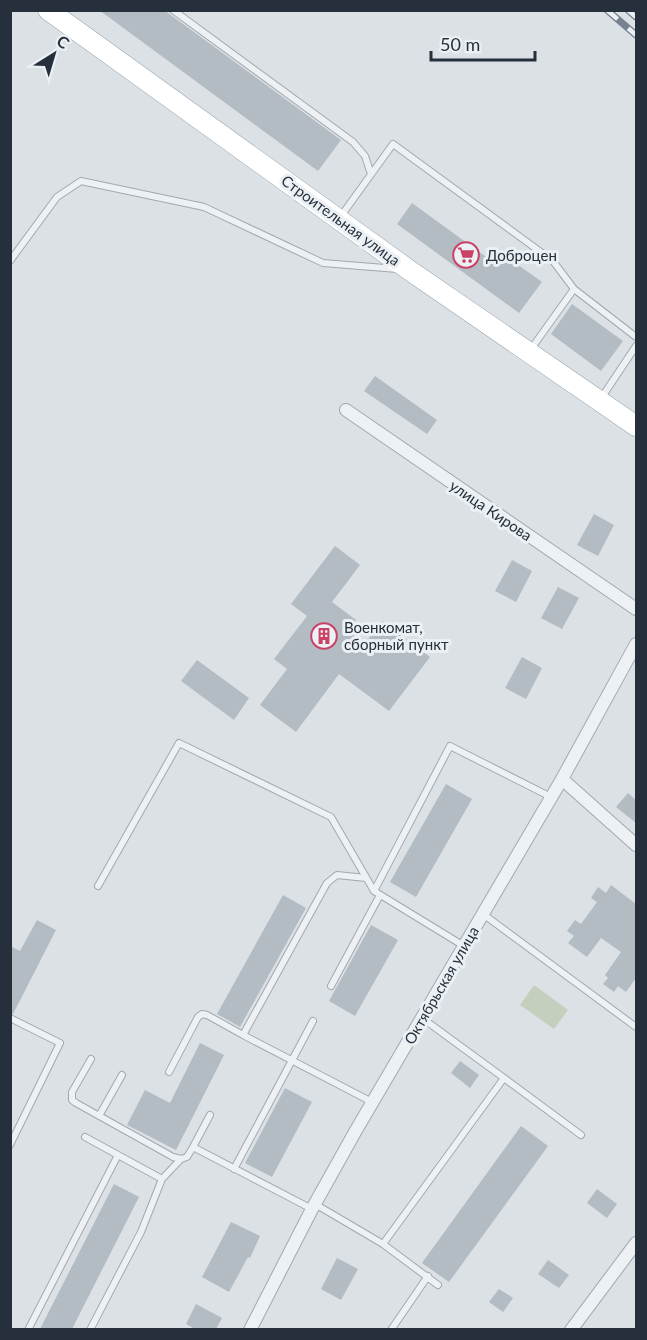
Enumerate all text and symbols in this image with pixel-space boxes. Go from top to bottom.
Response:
north arrow [24,24,84,84]
scale bar [431,24,534,62]
text: С [53,31,74,53]
text: 50 m [440,33,480,55]
street label: Строительная улица [278,171,404,269]
supermarket icon: Доброцен [451,240,481,270]
place label: Доброцен [486,246,557,264]
street label: улица Кирова [447,476,535,544]
place label: Военкомат, сборный пункт [344,618,449,653]
building icon: Военкомат, сборный пункт [309,621,339,651]
street label: Октябрьская улица [400,923,482,1047]

